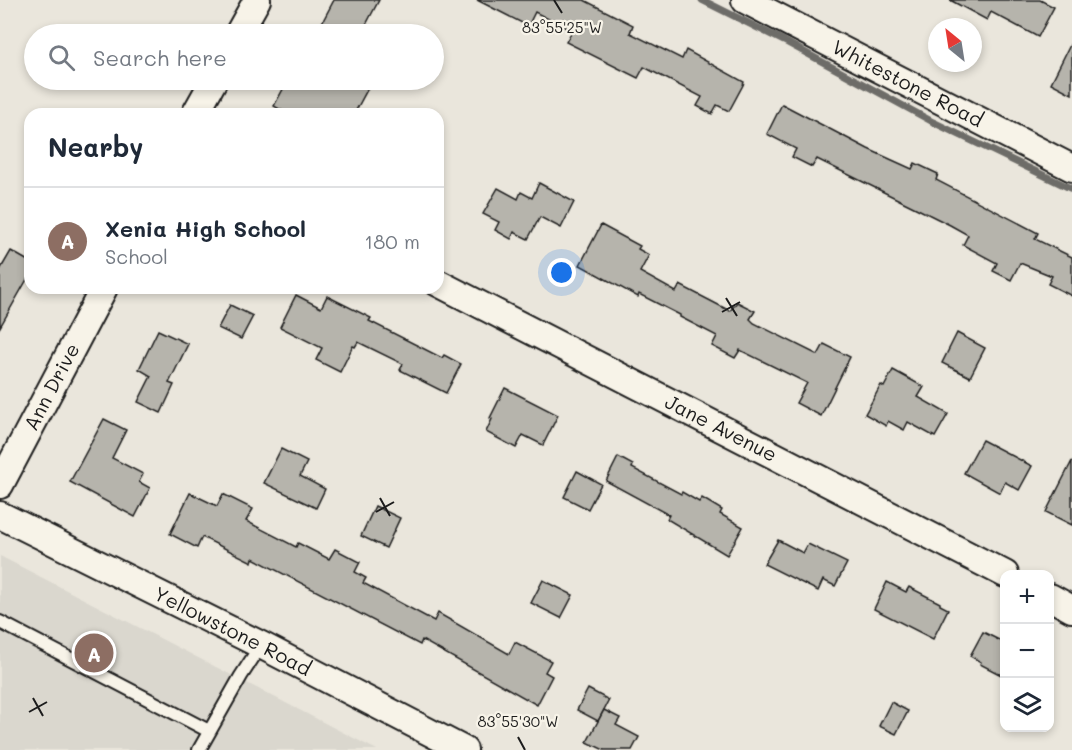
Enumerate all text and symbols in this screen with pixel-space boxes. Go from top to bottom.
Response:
text: 83°55'25"W [522,17,602,37]
north arrow [928,18,982,72]
search box [24,24,444,90]
street label: Whitestone Road [828,33,988,132]
icon: search [45,41,78,74]
text: Search here [93,43,227,72]
text: Nearby [48,130,143,164]
text: Xenia High School [105,214,306,243]
text: A [61,228,74,254]
text: 180 m [364,228,420,254]
text: School [105,243,168,269]
your location [547,258,576,287]
street label: Ann Drive [17,338,85,435]
street label: Jane Avenue [661,388,782,467]
map controls [1000,570,1054,732]
button: + [1000,570,1054,624]
street label: Yellowstone Road [150,580,316,681]
button: − [1000,624,1054,678]
pin: A [74,630,113,676]
button: layers [1000,678,1054,732]
text: 83°55'30"W [478,711,558,731]

